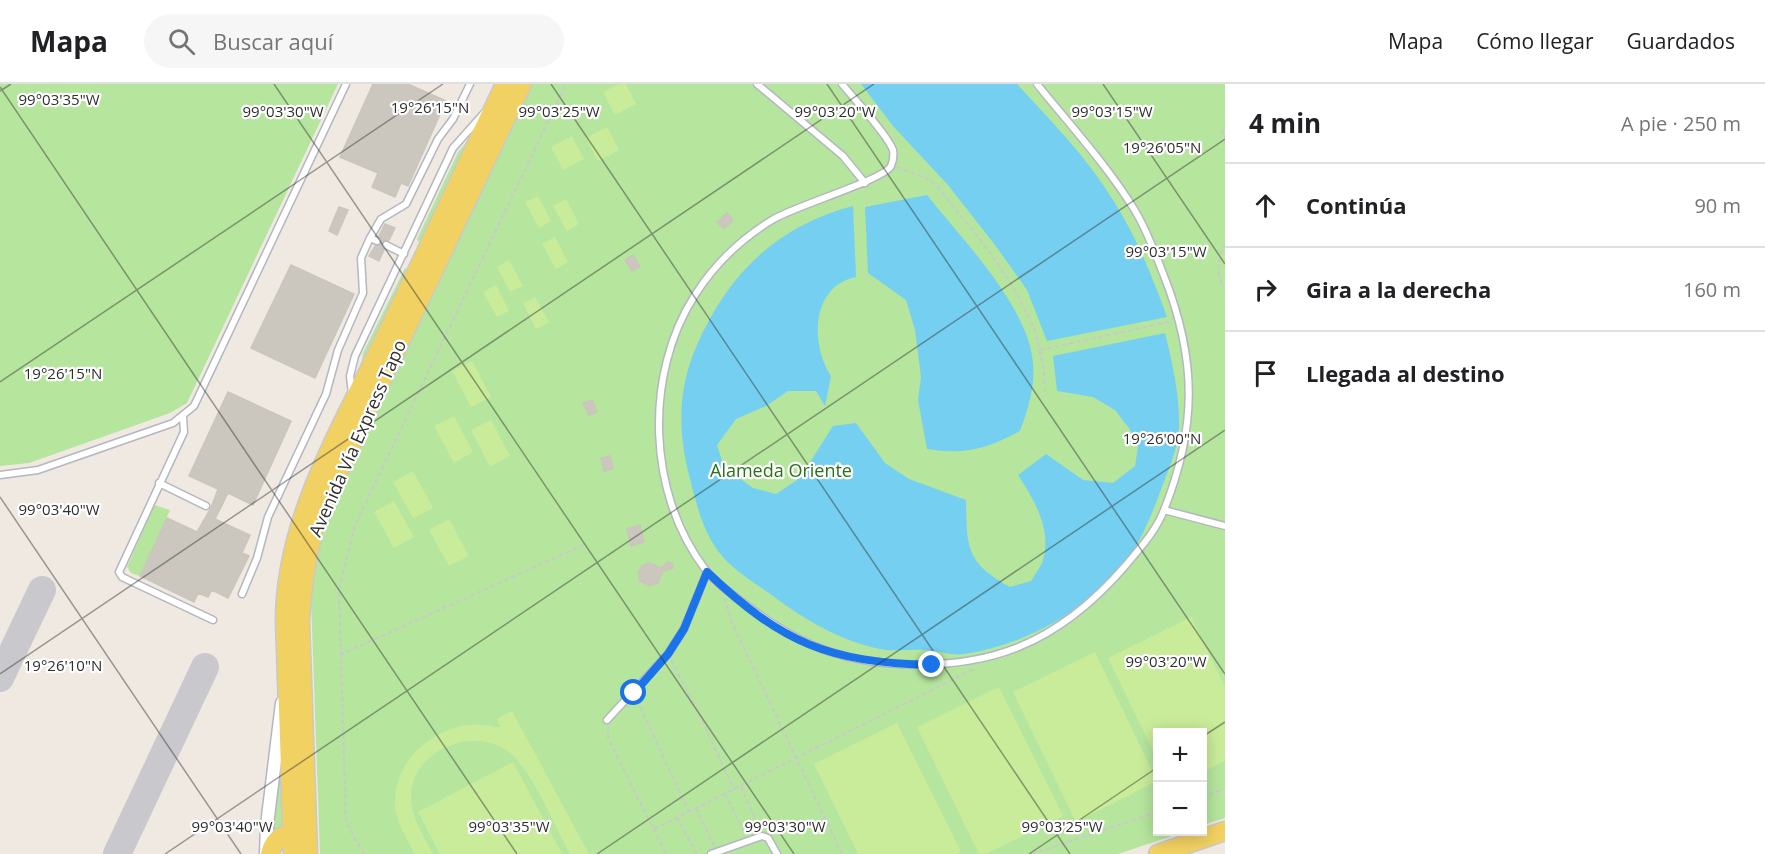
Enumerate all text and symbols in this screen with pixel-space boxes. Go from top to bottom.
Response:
search box [144,14,564,68]
text: Mapa [30,22,108,60]
icon: search [165,25,198,58]
text: Buscar aquí [213,26,333,56]
text: Mapa [1388,27,1443,55]
text: Cómo llegar [1476,27,1594,55]
text: Guardados [1627,27,1735,55]
text: 99°03'35"W [19,89,100,109]
text: 19°26'15"N [391,97,469,117]
text: 99°03'30"W [243,101,324,121]
text: 99°03'25"W [519,101,600,121]
text: 99°03'20"W [795,101,876,121]
text: 99°03'15"W [1072,101,1153,121]
text: 4 min [1249,105,1321,141]
text: A pie · 250 m [1621,110,1741,137]
text: 19°26'05"N [1123,137,1201,157]
icon: ahead [1249,189,1282,222]
text: Continúa [1306,190,1407,220]
text: 90 m [1694,192,1741,219]
text: 99°03'15"W [1126,241,1207,261]
icon: right [1249,273,1282,306]
text: Gira a la derecha [1306,274,1491,304]
text: 160 m [1683,276,1741,303]
street label: Avenida Vía Express Tapo [303,336,411,540]
icon: arrive [1249,357,1282,390]
text: Llegada al destino [1306,358,1505,388]
text: 19°26'15"N [24,363,102,383]
text: 19°26'00"N [1123,428,1201,448]
park label: Alameda Oriente [710,458,852,482]
text: 99°03'40"W [19,499,100,519]
route end [918,651,944,677]
text: 99°03'20"W [1126,651,1207,671]
text: 19°26'10"N [24,655,102,675]
route start [620,679,646,705]
map controls [1153,728,1207,836]
button: + [1153,728,1207,782]
button: − [1153,782,1207,836]
text: 99°03'40"W [192,816,273,836]
text: 99°03'35"W [469,816,550,836]
text: 99°03'30"W [745,816,826,836]
text: 99°03'25"W [1022,816,1103,836]

